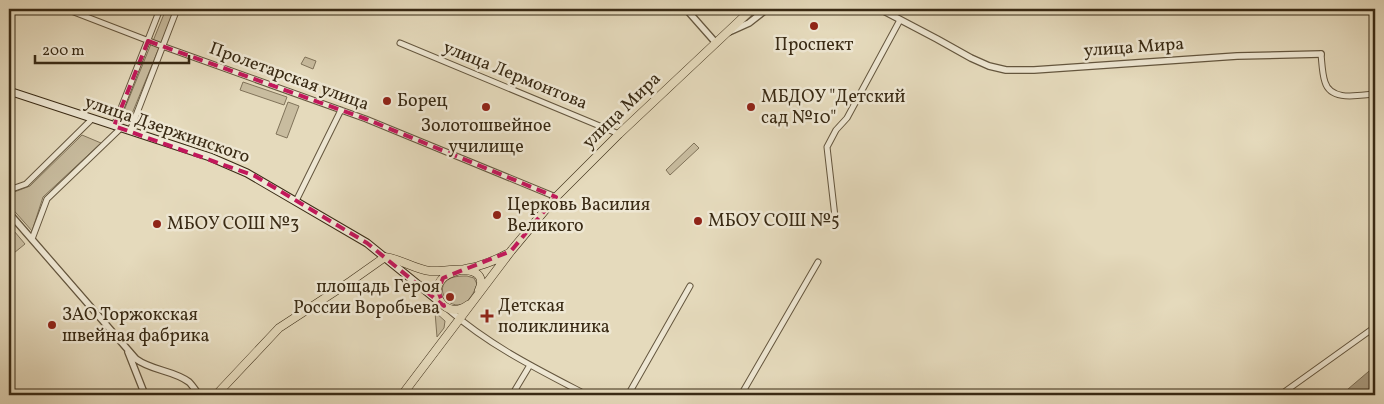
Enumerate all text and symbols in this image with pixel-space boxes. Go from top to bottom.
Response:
marker: Проспект [808,20,820,32]
scale bar [35,32,189,64]
street label: улица Мира [1083,32,1185,64]
place label: Проспект [775,33,853,58]
street label: Пролетарская улица [206,36,372,118]
street label: улица Лермонтова [439,36,591,116]
text: 200 m [42,41,85,62]
street label: улица Мира [577,67,667,155]
place label: МБДОУ "Детский сад №10" [761,85,905,131]
place label: Борец [397,89,448,114]
street label: улица Дзержинского [81,90,253,170]
marker: Борец [381,95,393,107]
marker: Золотошвейное училище [480,101,492,113]
marker: МБДОУ "Детский сад №10" [745,101,757,113]
place label: Золотошвейное училище [421,114,551,160]
place label: Церковь Василия Великого [507,193,650,239]
marker: Церковь Василия Великого [491,209,503,221]
place label: МБОУ СОШ №5 [708,209,840,234]
place label: МБОУ СОШ №3 [167,212,299,237]
marker: МБОУ СОШ №5 [692,215,704,227]
marker: МБОУ СОШ №3 [151,218,163,230]
place label: площадь Героя России Воробьева [293,275,440,321]
marker: площадь Героя России Воробьева [444,291,456,303]
place label: Детская поликлиника [498,294,610,340]
place label: ЗАО Торжокская швейная фабрика [62,303,209,349]
marker: Детская поликлиника [480,309,494,323]
marker: ЗАО Торжокская швейная фабрика [46,319,58,331]

